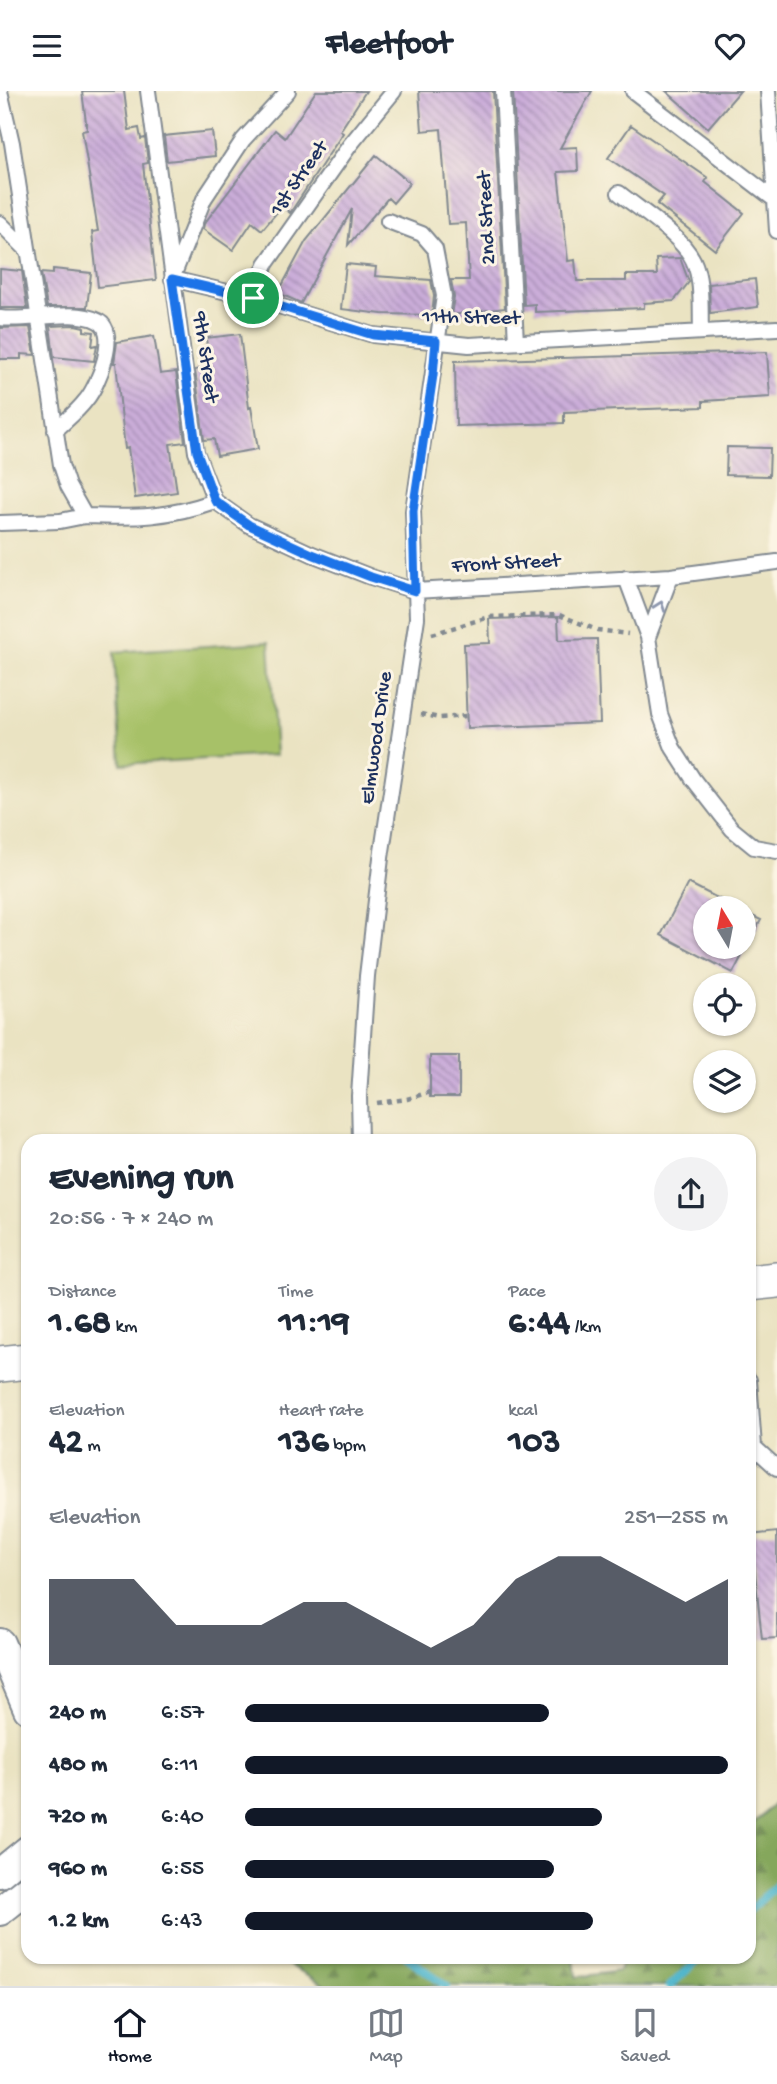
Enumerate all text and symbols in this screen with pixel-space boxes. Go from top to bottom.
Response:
icon: menu [28,27,66,65]
text: Fleetfoot [326,27,451,65]
icon: heart [711,27,749,65]
street label: 1st Street [265,135,336,222]
street label: 2nd Street [473,168,503,265]
pin [223,268,283,328]
icon: arrive [234,279,272,317]
street label: 11th Street [421,306,523,332]
street label: 9th Street [185,309,223,406]
street label: Front Street [450,550,563,580]
one-way arrow [651,601,665,613]
street label: Elmwood Drive [356,669,400,806]
north arrow [693,896,756,959]
map controls [693,896,756,1113]
button: locate [693,973,756,1036]
button: layers [693,1050,756,1113]
button: share [654,1157,728,1231]
text: Evening run [49,1158,233,1202]
text: 20:56 · 7 × 240 m [49,1206,213,1233]
text: Distance [49,1281,116,1304]
text: Time [279,1281,313,1304]
text: Pace [508,1281,546,1304]
text: 1.68 [49,1304,111,1345]
text: 11:19 [279,1304,350,1345]
text: 6:44 [508,1304,570,1345]
text: km [111,1316,138,1339]
text: /km [570,1316,601,1339]
text: Elevation [49,1400,125,1423]
text: Heart rate [279,1400,364,1423]
text: kcal [508,1400,538,1423]
text: 42 [49,1423,83,1464]
text: 136 [279,1423,329,1464]
text: 103 [508,1423,561,1464]
text: m [83,1435,101,1458]
text: bpm [329,1435,366,1458]
text: Elevation [49,1505,140,1532]
text: 251–255 m [624,1505,728,1532]
text: 240 m [49,1700,106,1727]
text: 6:57 [161,1700,204,1727]
text: 480 m [49,1752,107,1779]
text: 6:11 [161,1752,198,1779]
text: 720 m [49,1804,107,1831]
text: 6:40 [161,1804,204,1831]
text: 960 m [49,1856,107,1883]
text: 6:55 [161,1856,204,1883]
text: 1.2 km [49,1908,109,1935]
text: 6:43 [161,1908,203,1935]
tab: Home [108,2004,152,2069]
tab: Map [367,2004,405,2069]
tab: Saved [621,2004,669,2069]

